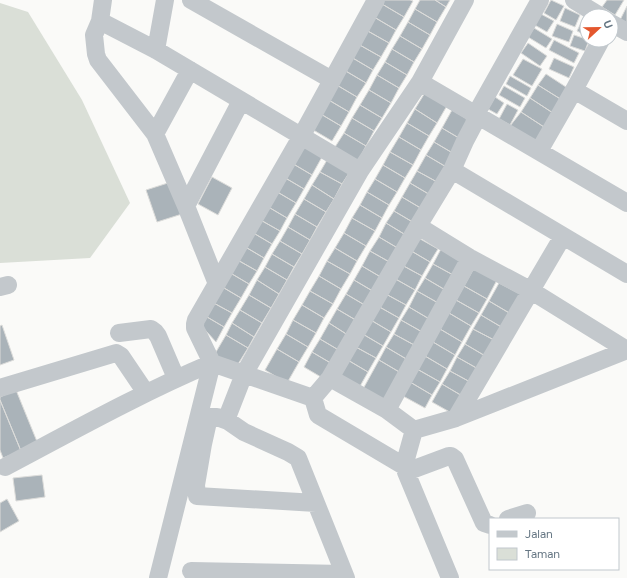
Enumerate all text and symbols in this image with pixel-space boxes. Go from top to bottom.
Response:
north arrow [579,8,619,48]
text: U [600,18,615,31]
legend [489,518,619,570]
text: Jalan [525,527,553,541]
text: Taman [525,547,560,561]

